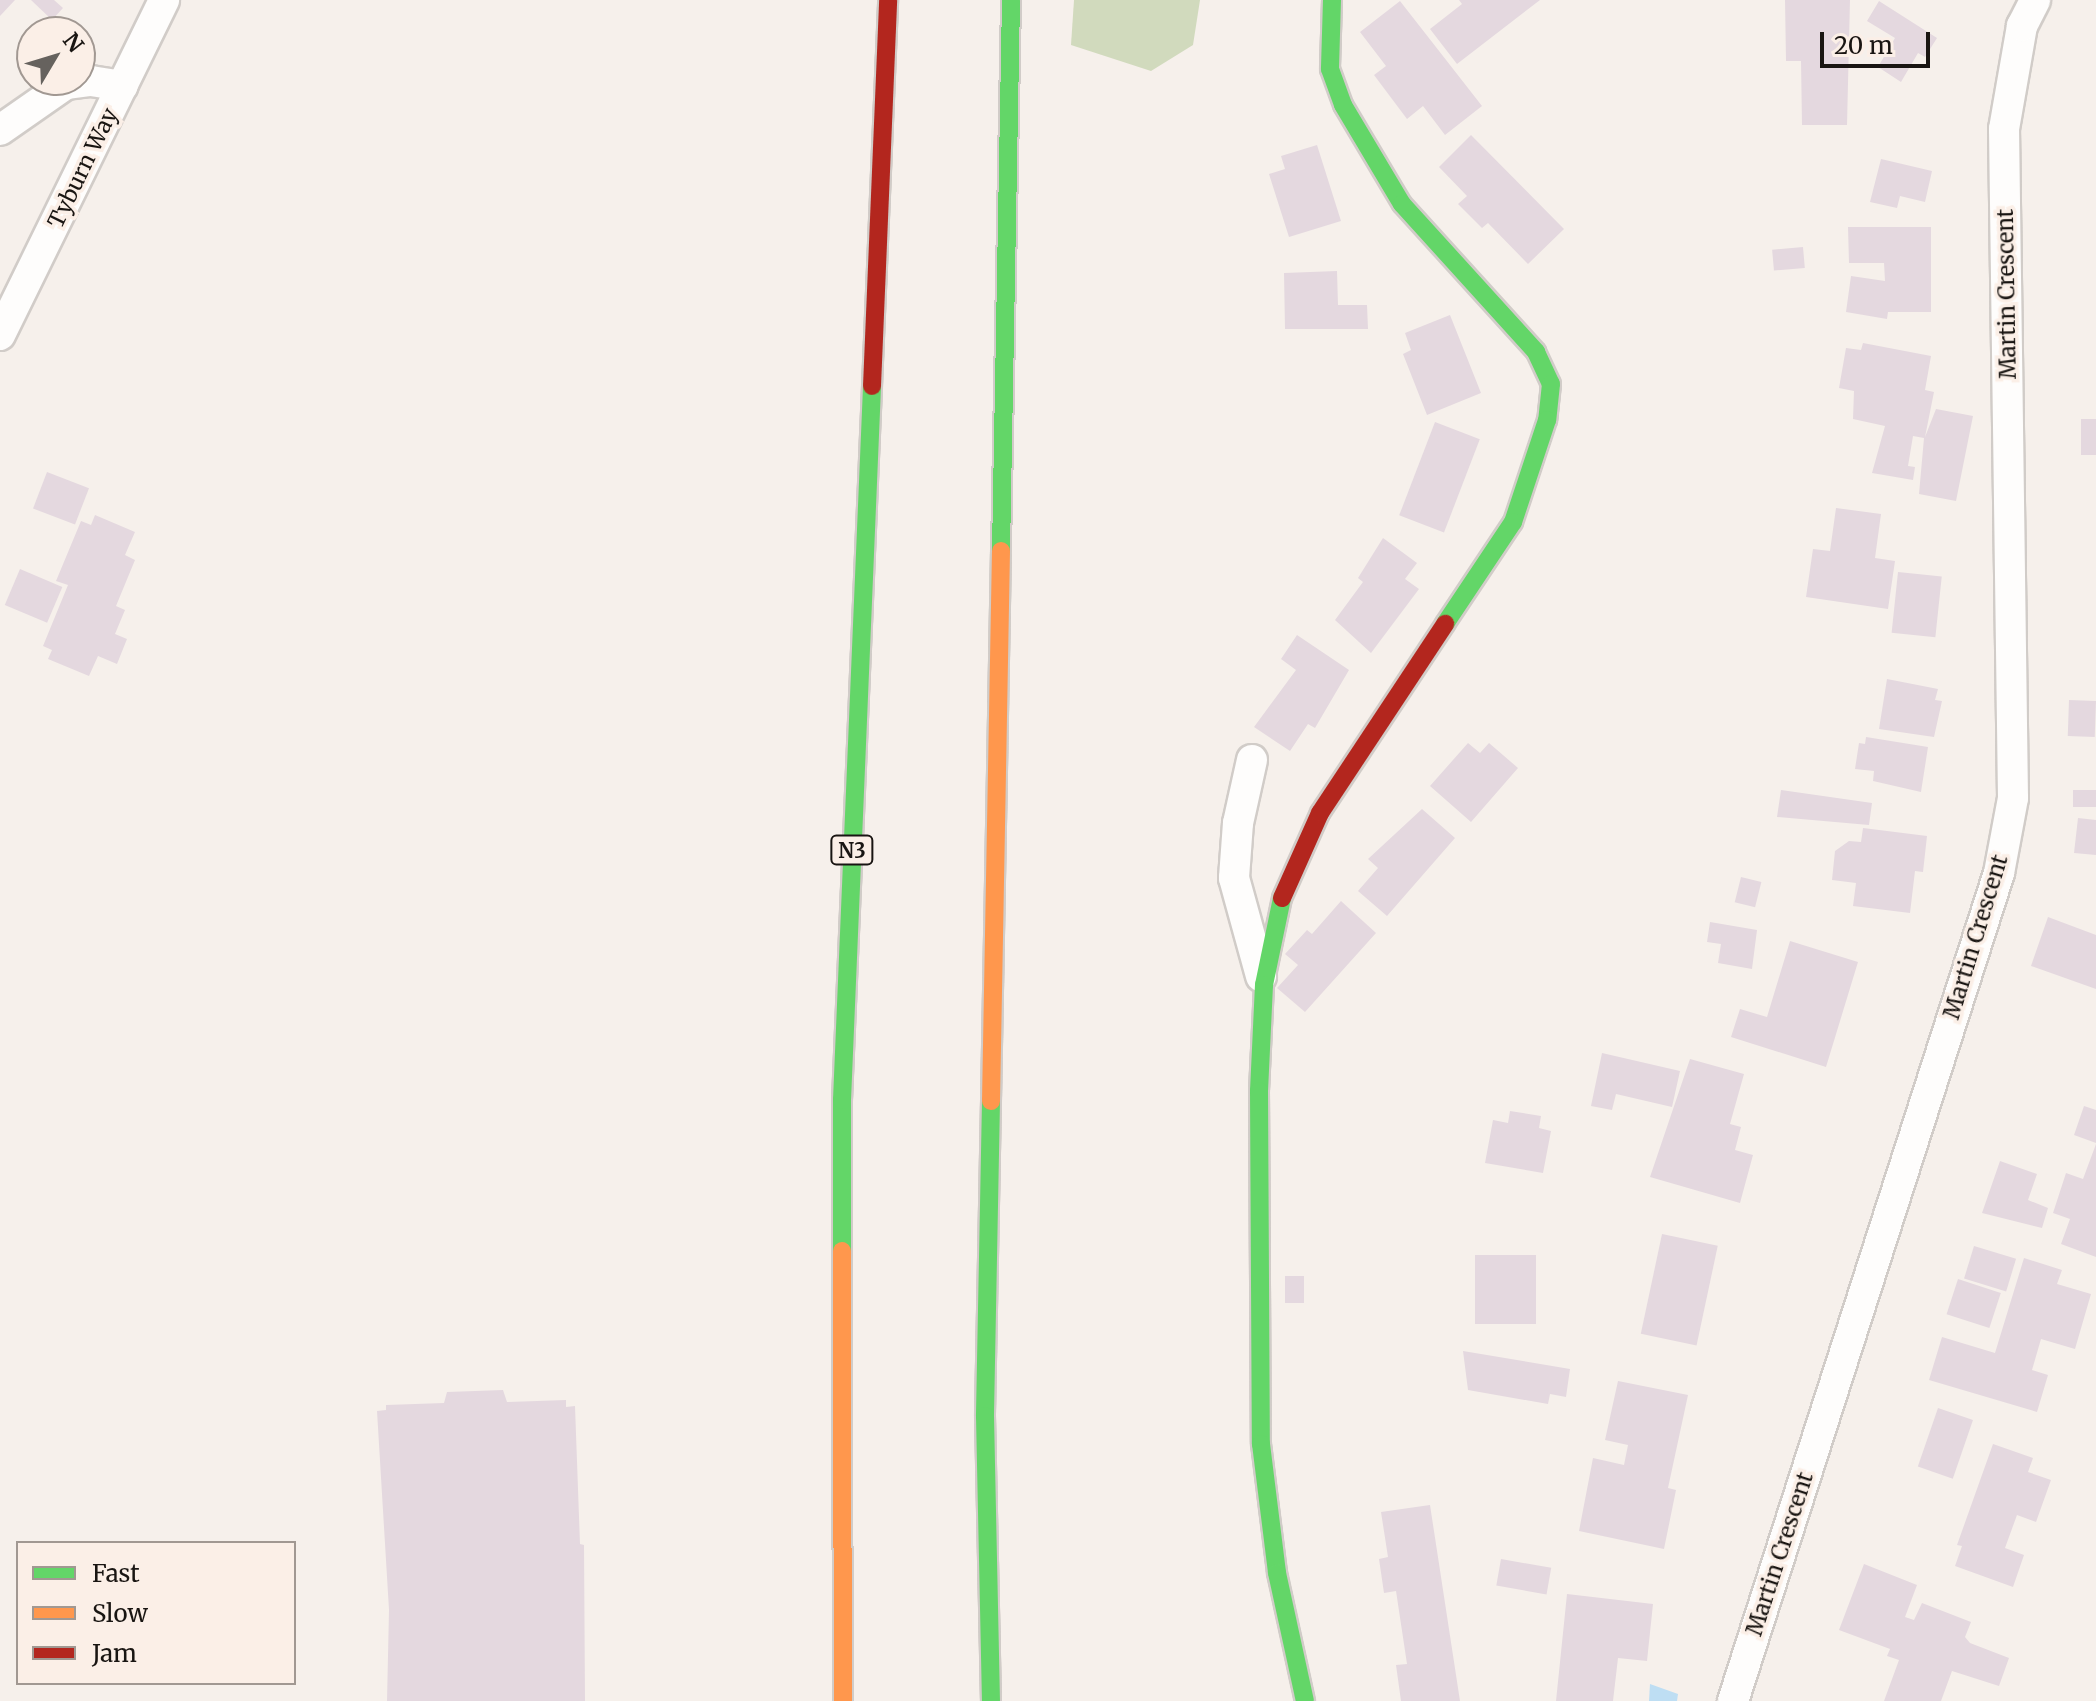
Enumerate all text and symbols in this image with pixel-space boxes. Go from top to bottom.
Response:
north arrow [16,16,96,96]
scale bar [1824,16,1934,66]
text: N [57,27,90,58]
text: 20 m [1834,30,1893,61]
street label: Tyburn Way [43,104,123,232]
street label: Martin Crescent [1992,209,2022,379]
road number: N3 [830,834,874,866]
street label: Martin Crescent [1938,852,2014,1022]
street label: Martin Crescent [1741,1469,1819,1639]
legend [16,1541,296,1685]
text: Fast [92,1558,140,1589]
text: Slow [92,1598,148,1629]
text: Jam [92,1638,137,1669]

